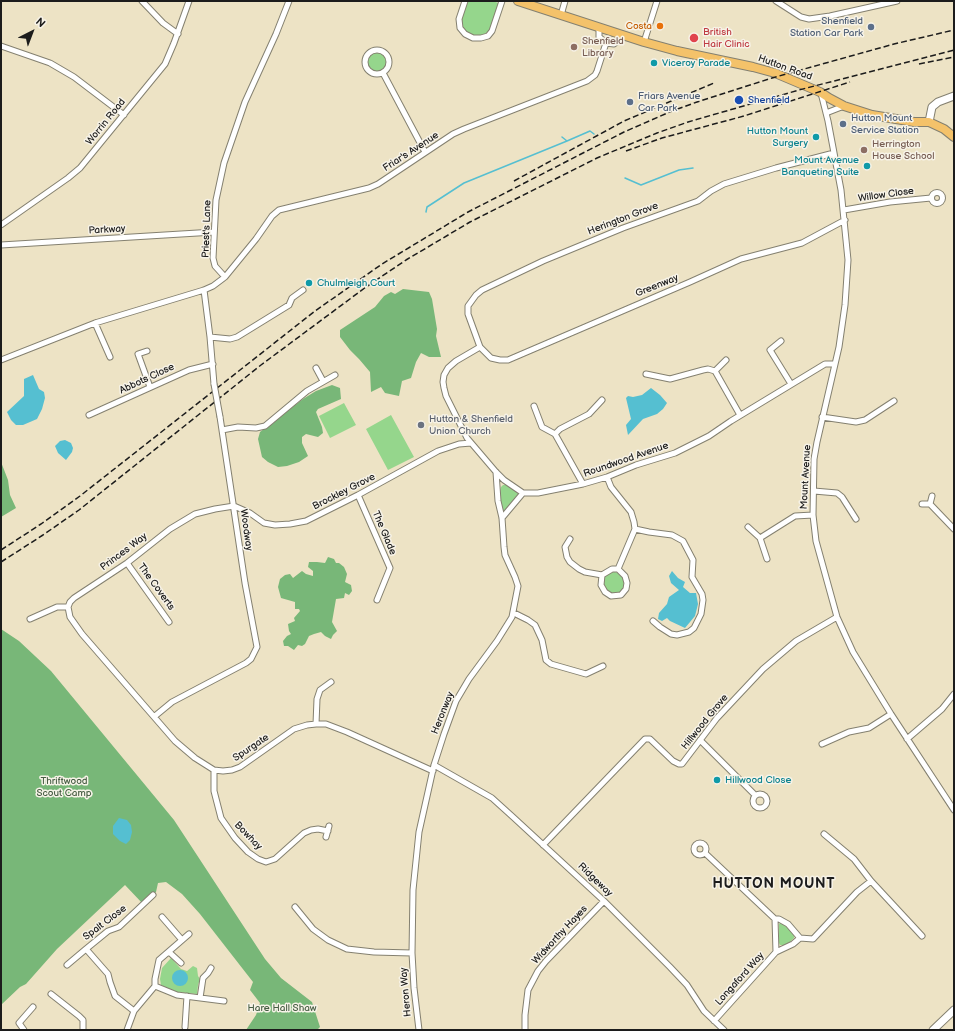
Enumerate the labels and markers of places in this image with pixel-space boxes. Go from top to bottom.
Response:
place label: Shenfield Station Car Park [790,15,863,38]
place label: Costa [626,20,652,32]
marker: Costa [655,21,665,31]
marker: Shenfield Station Car Park [866,22,876,32]
place label: British Hair Clinic [703,26,750,50]
marker: British Hair Clinic [688,32,700,44]
place label: Shenfield Library [582,35,624,58]
marker: Shenfield Library [569,42,579,52]
place label: Viceroy Parade [662,57,730,69]
marker: Viceroy Parade [649,58,659,68]
place label: Friars Avenue Car Park [638,90,700,114]
marker: Shenfield [733,94,745,106]
place label: Shenfield [748,94,790,106]
marker: Friars Avenue Car Park [625,97,635,107]
place label: Hutton Mount Service Station [851,112,919,136]
marker: Hutton Mount Service Station [838,119,848,129]
place label: Hutton Mount Surgery [747,125,808,148]
marker: Hutton Mount Surgery [811,132,821,142]
place label: Herrington House School [872,138,935,162]
marker: Herrington House School [859,145,869,155]
place label: Mount Avenue Banqueting Suite [781,154,859,178]
marker: Mount Avenue Banqueting Suite [862,161,872,171]
place label: Chulmleigh Court [317,277,395,289]
marker: Chulmleigh Court [304,278,314,288]
place label: Hutton & Shenfield Union Church [429,413,513,436]
marker: Hutton & Shenfield Union Church [416,420,426,430]
place label: Hillwood Close [725,774,791,786]
marker: Hillwood Close [712,775,722,785]

